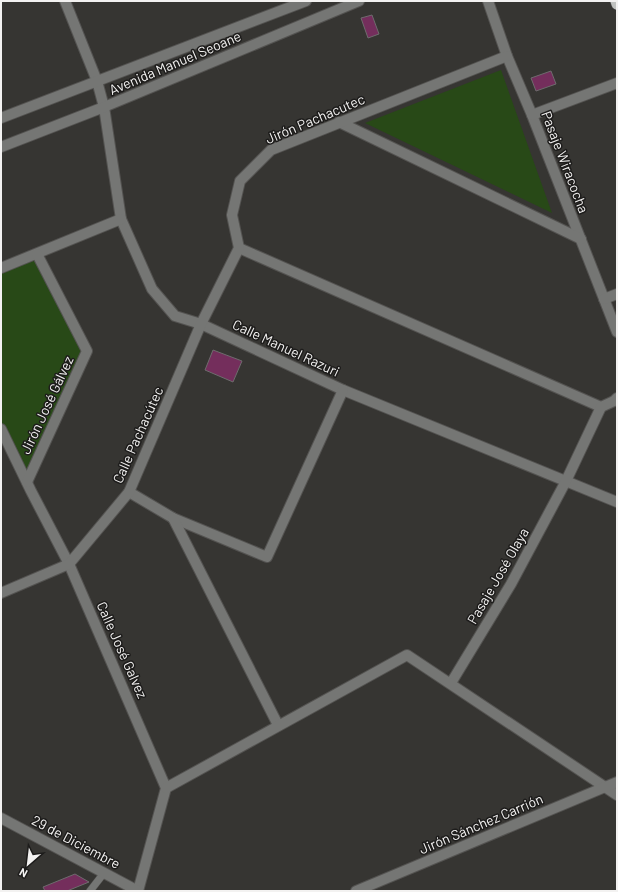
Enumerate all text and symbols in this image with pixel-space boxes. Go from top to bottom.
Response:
street label: Avenida Manuel Seoane [106,27,243,98]
street label: Jirón Pachacutec [263,90,367,147]
street label: Pasaje Wiracocha [538,108,593,215]
street label: Calle Manuel Razuri [230,315,342,380]
street label: Jirón José Gálvez [16,353,77,457]
street label: Calle Pachacútec [109,384,166,486]
street label: Pasaje José Olaya [463,525,532,627]
street label: Calle José Galvez [94,599,151,701]
street label: Jirón Sánchez Carrión [416,790,545,857]
street label: 29 de Diciembre [29,811,123,872]
north arrow [8,844,48,884]
text: N [17,866,29,881]

